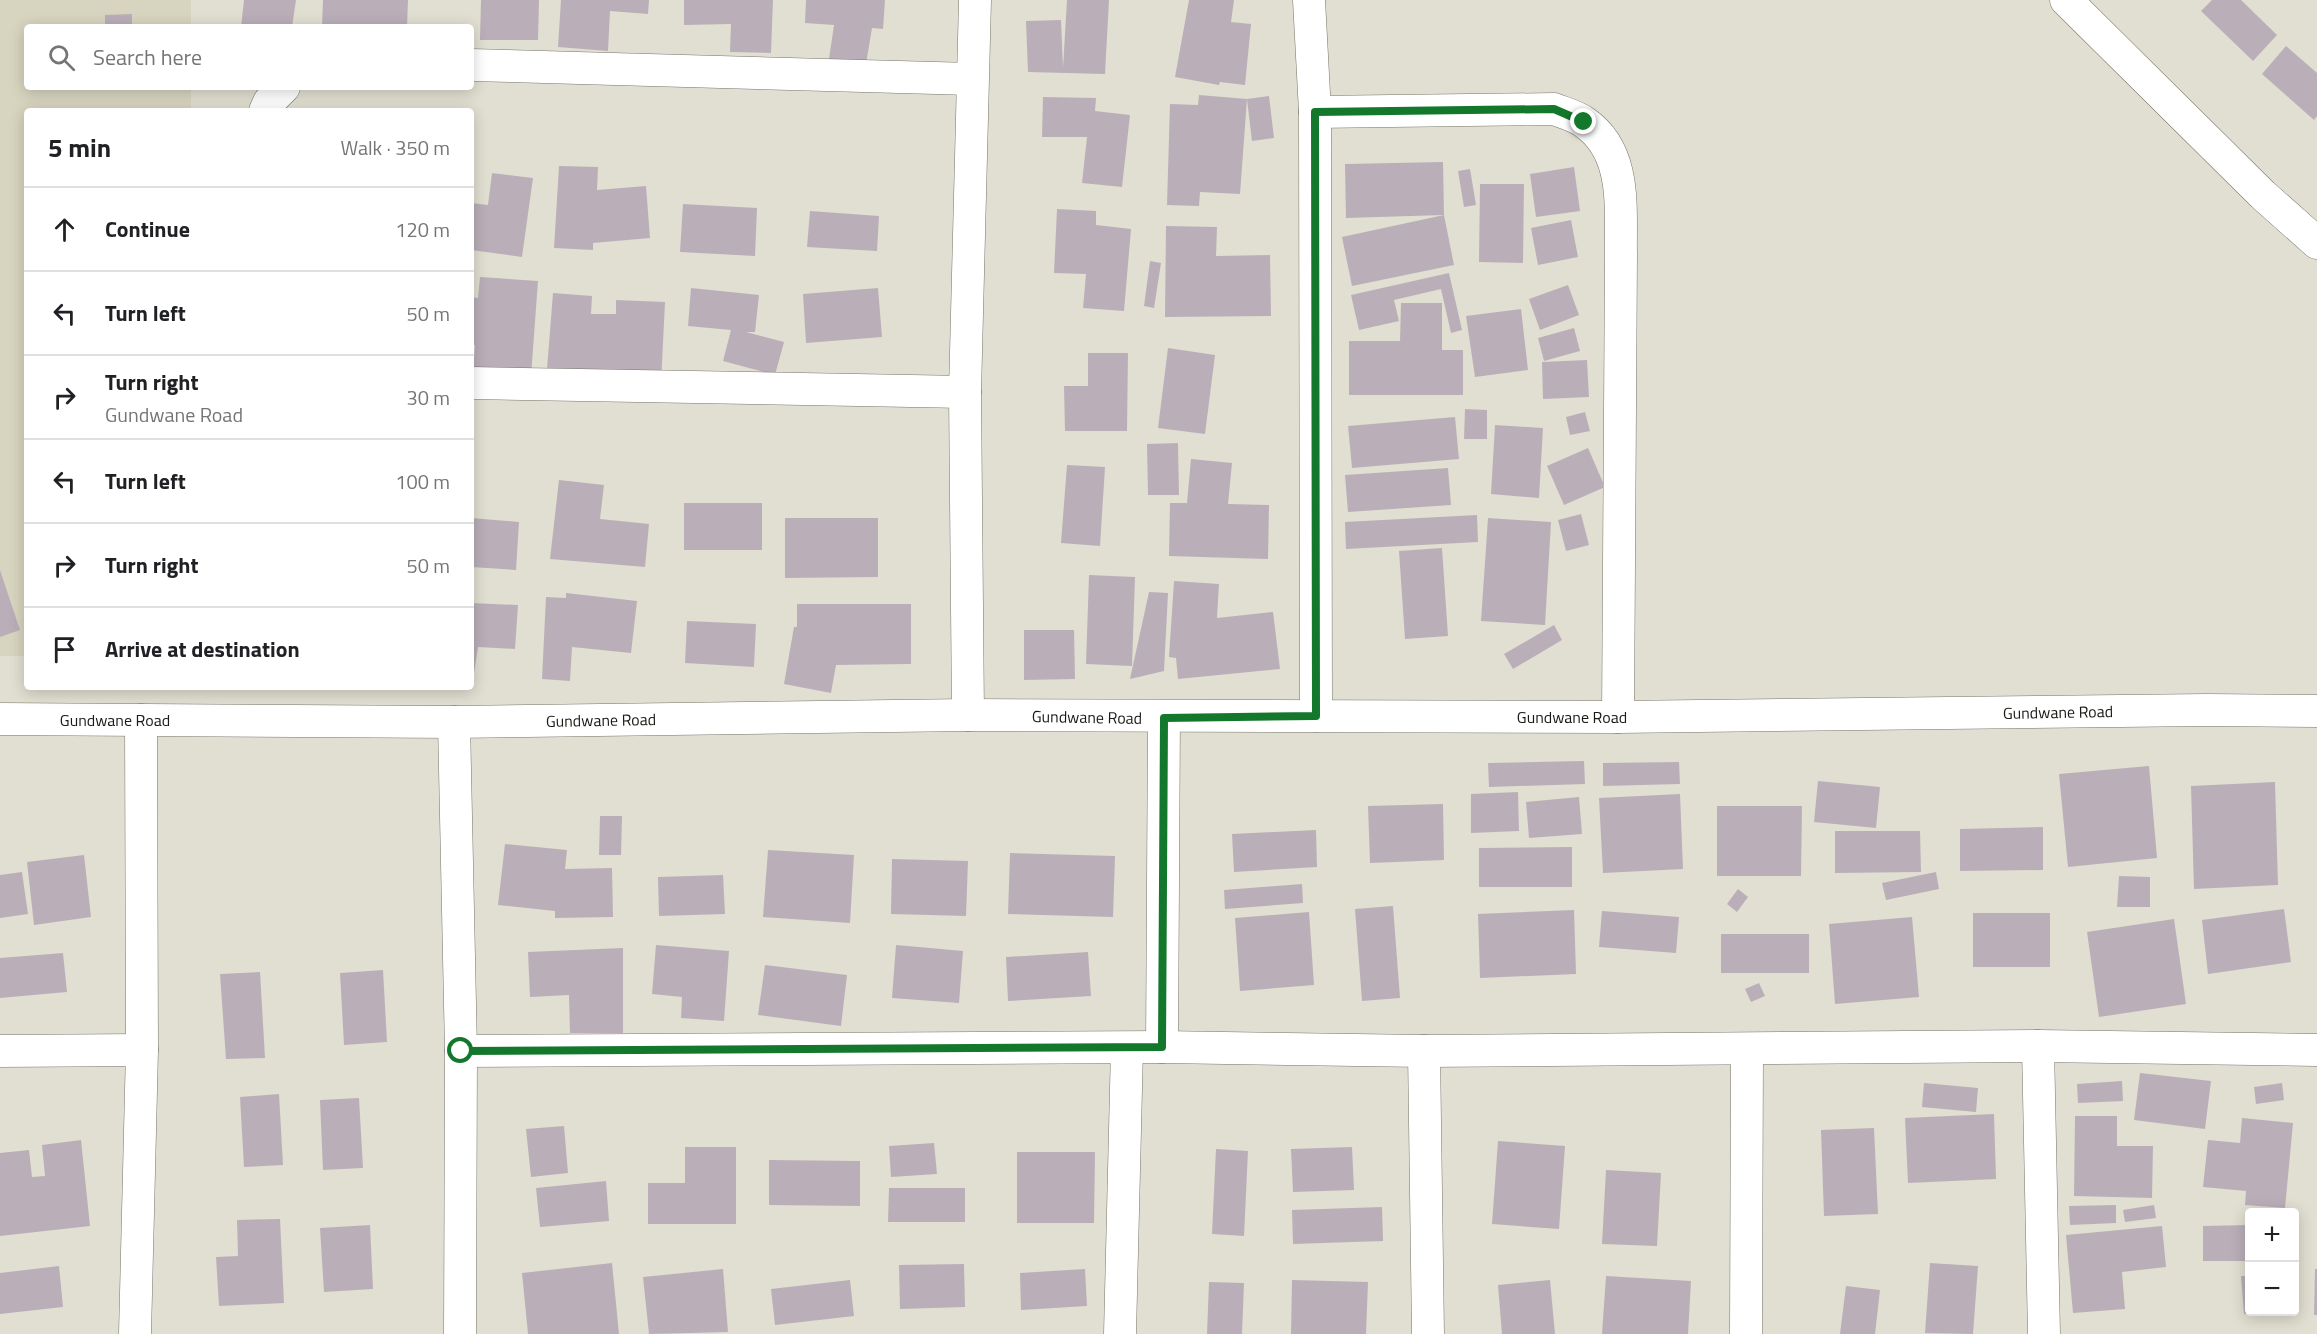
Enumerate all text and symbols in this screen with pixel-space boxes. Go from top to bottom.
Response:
search box [24,24,474,90]
text: Search here [93,40,202,74]
icon: search [45,41,78,74]
route end [1570,108,1596,134]
text: 5 min [48,128,111,167]
text: Walk · 350 m [341,132,450,163]
text: Continue [105,212,190,246]
icon: ahead [48,213,81,246]
text: 120 m [395,214,450,245]
text: Turn left [105,296,186,330]
icon: left [48,297,81,330]
text: 50 m [406,298,450,329]
text: Turn right [105,365,199,399]
icon: right [48,381,81,414]
text: 30 m [406,382,450,413]
text: Gundwane Road [105,399,243,430]
text: Turn left [105,464,186,498]
icon: left [48,465,81,498]
text: 100 m [395,466,450,497]
text: Turn right [105,548,199,582]
icon: right [48,549,81,582]
text: 50 m [406,550,450,581]
text: Arrive at destination [105,632,300,666]
icon: arrive [48,633,81,666]
street label: Gundwane Road [2003,699,2113,725]
street label: Gundwane Road [1032,704,1142,730]
street label: Gundwane Road [1517,705,1627,729]
street label: Gundwane Road [546,707,656,733]
street label: Gundwane Road [60,708,170,732]
route start [447,1037,473,1063]
map controls [2245,1208,2299,1316]
button: + [2245,1208,2299,1262]
button: − [2245,1262,2299,1316]

